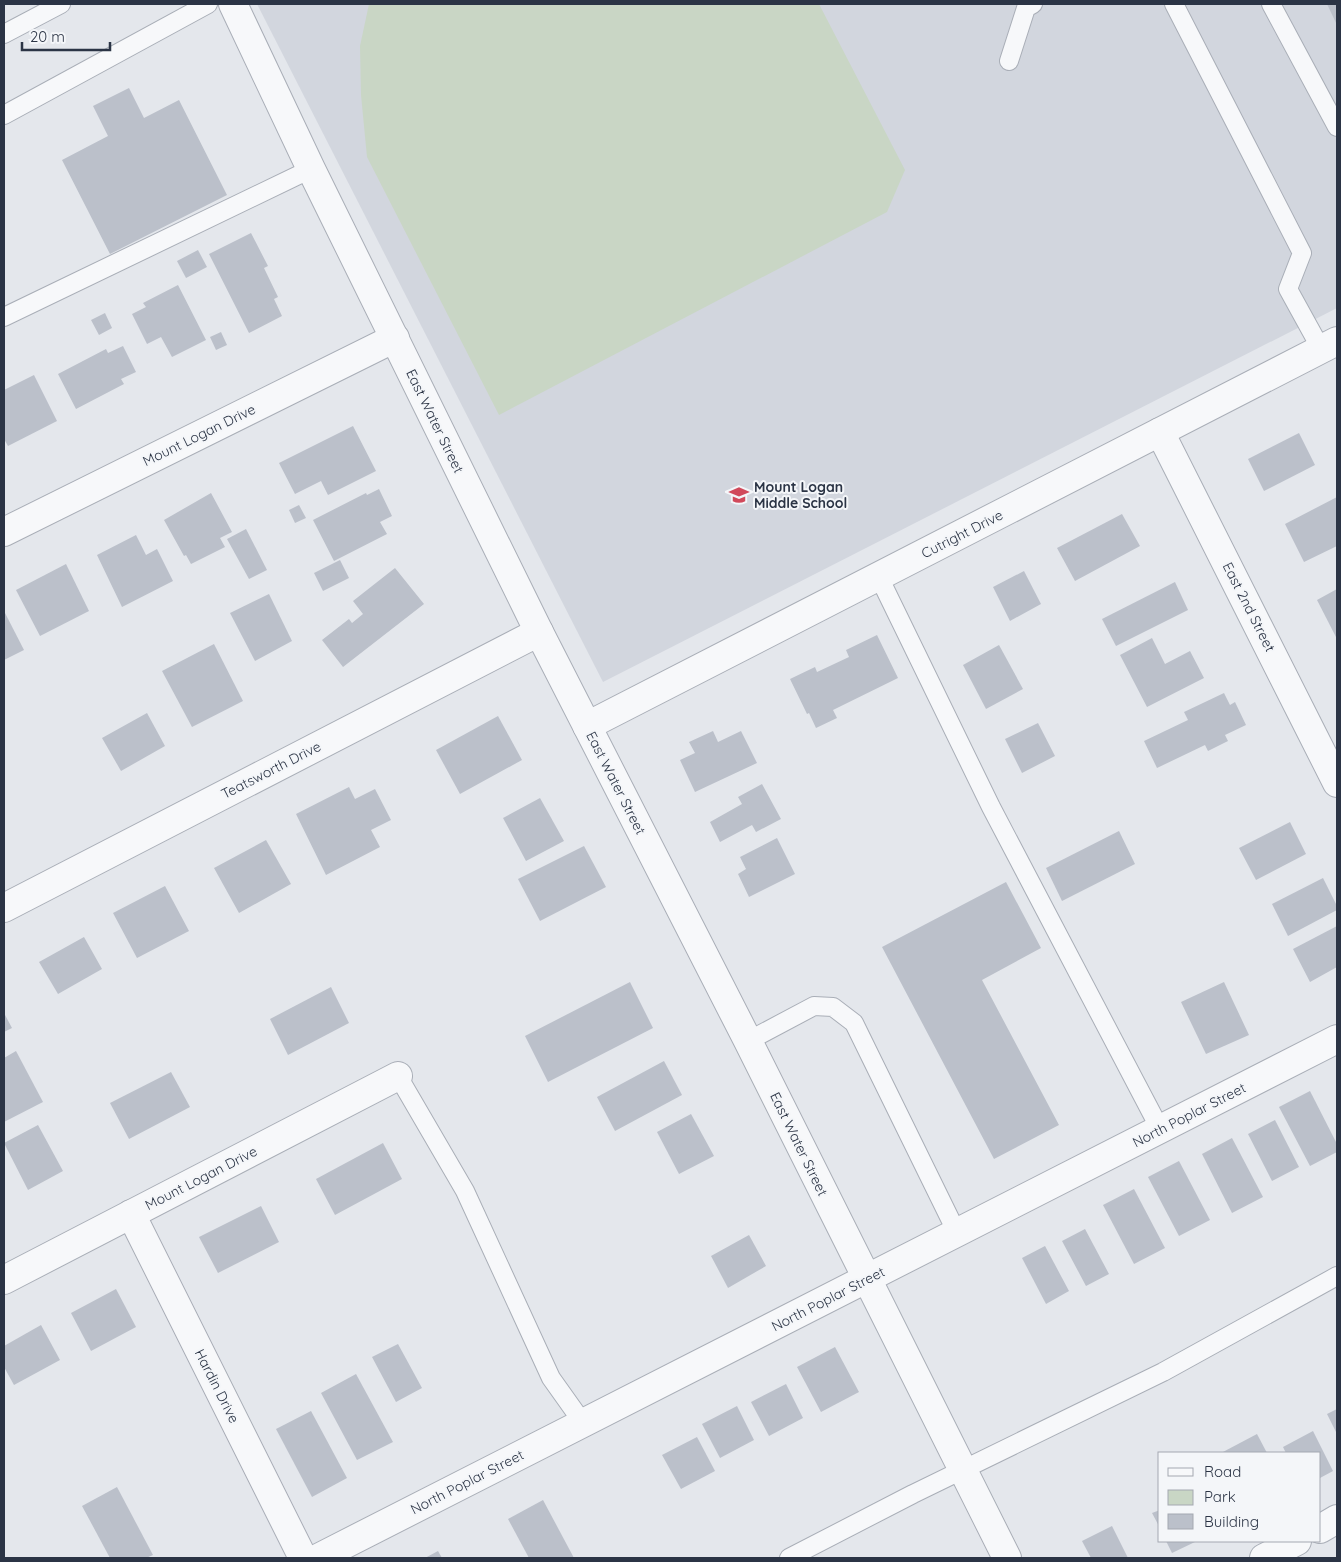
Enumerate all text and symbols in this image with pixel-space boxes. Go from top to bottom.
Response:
scale bar [22,20,110,52]
text: 20 m [30,27,65,46]
street label: East Water Street [402,366,468,476]
street label: Mount Logan Drive [140,400,258,470]
place label: Mount Logan Middle School [754,478,847,512]
school or university icon: Mount Logan Middle School [728,484,750,506]
street label: Cutright Drive [918,506,1006,562]
street label: East 2nd Street [1219,559,1279,655]
street label: East Water Street [582,728,650,838]
street label: Teatsworth Drive [218,737,324,803]
street label: North Poplar Street [1129,1079,1249,1151]
street label: East Water Street [766,1089,832,1199]
street label: Mount Logan Drive [142,1142,260,1214]
street label: North Poplar Street [768,1263,888,1335]
street label: Hardin Drive [191,1346,243,1426]
street label: North Poplar Street [407,1446,527,1518]
legend [1158,1452,1321,1542]
text: Road [1204,1462,1241,1481]
text: Park [1204,1487,1236,1506]
text: Building [1204,1512,1259,1531]

